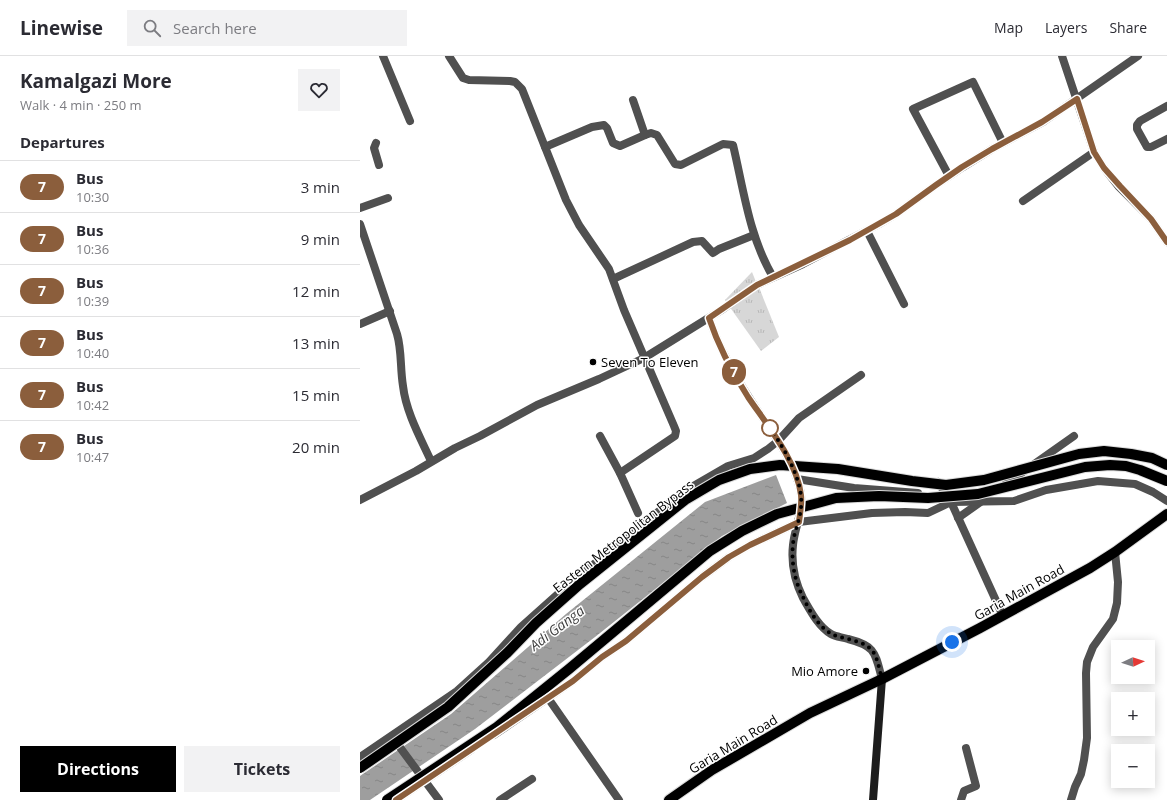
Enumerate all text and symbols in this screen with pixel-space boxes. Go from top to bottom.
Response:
search box [127,10,407,46]
text: Linewise [20,15,103,41]
icon: search [141,17,163,39]
text: Search here [173,18,257,38]
text: Map [994,18,1023,37]
text: Layers [1045,18,1087,37]
text: Share [1109,18,1147,37]
text: Kamalgazi More [20,68,172,94]
button: heart [298,69,340,111]
text: Walk · 4 min · 250 m [20,96,142,114]
text: Departures [20,132,105,152]
text: Bus [76,168,103,188]
text: 7 [38,177,46,196]
text: 3 min [301,177,340,197]
text: 10:30 [76,188,109,206]
text: Bus [76,220,103,240]
text: 7 [38,229,46,248]
text: 9 min [301,229,340,249]
text: 10:36 [76,240,109,258]
text: Bus [76,272,103,292]
text: 7 [38,281,46,300]
text: 12 min [292,281,340,301]
text: 10:39 [76,292,109,310]
text: Bus [76,324,103,344]
text: 7 [38,333,46,352]
text: 13 min [292,333,340,353]
text: 10:40 [76,344,109,362]
place label: Seven To Eleven [601,353,699,371]
marker: Seven To Eleven [588,357,598,367]
line badge: 7 [721,359,747,385]
text: 7 [730,362,738,381]
text: Bus [76,376,103,396]
text: 7 [38,385,46,404]
text: 15 min [292,385,340,405]
text: 10:42 [76,396,109,414]
unlabelled marker [761,419,779,437]
text: Bus [76,428,103,448]
text: 7 [38,437,46,456]
text: 20 min [292,437,340,457]
text: 10:47 [76,448,109,466]
street label: Eastern Metropolitan Bypass [549,475,697,597]
street label: Garia Main Road [971,560,1067,624]
water label: Adi Ganga [525,601,588,655]
your location [942,632,962,652]
north arrow [1111,640,1155,684]
map controls [1111,640,1155,788]
place label: Mio Amore [791,662,858,680]
marker: Mio Amore [861,666,871,676]
button: + [1111,692,1155,736]
street label: Garia Main Road [685,710,781,778]
button: − [1111,744,1155,788]
button: Directions [20,746,176,792]
button: Tickets [184,746,340,792]

